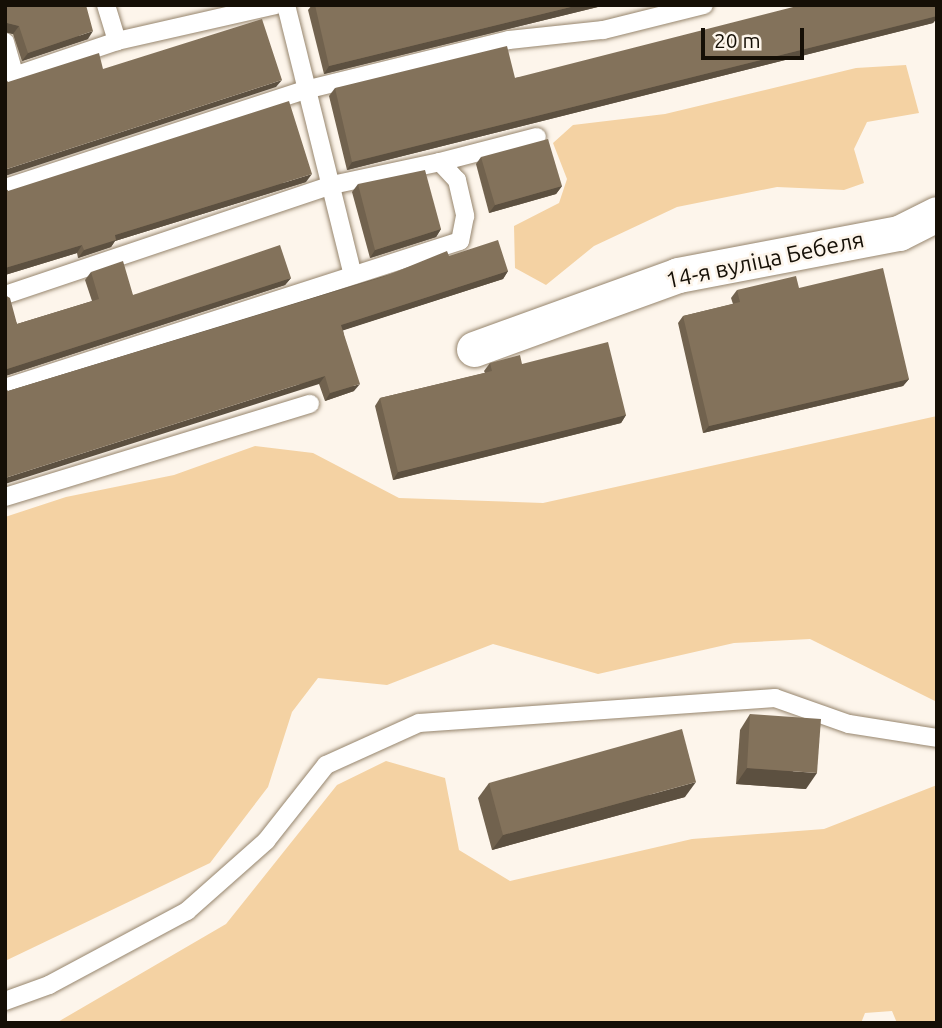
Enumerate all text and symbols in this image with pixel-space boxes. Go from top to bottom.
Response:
scale bar [704,14,807,58]
text: 20 m [714,28,761,52]
street label: 14-я вуліца Бебеля [663,226,867,294]

